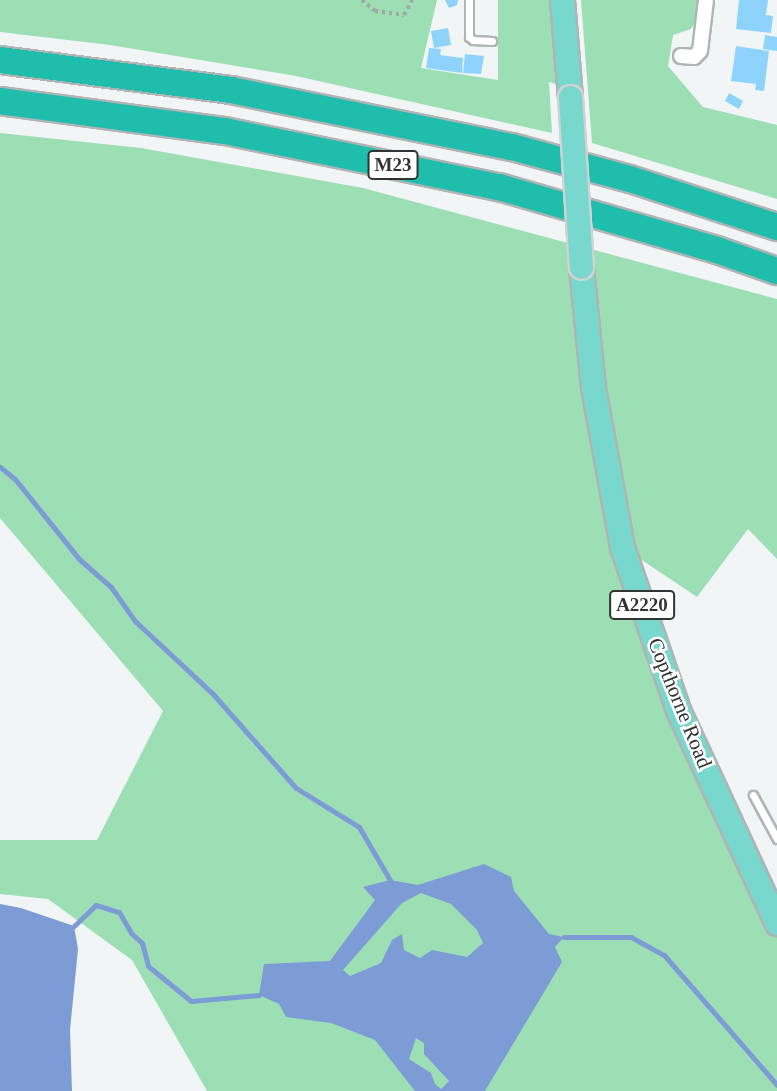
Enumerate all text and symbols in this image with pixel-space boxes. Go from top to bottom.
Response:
road number: M23 [367,150,419,181]
road number: A2220 [609,590,675,620]
street label: Copthorne Road [642,634,718,772]

